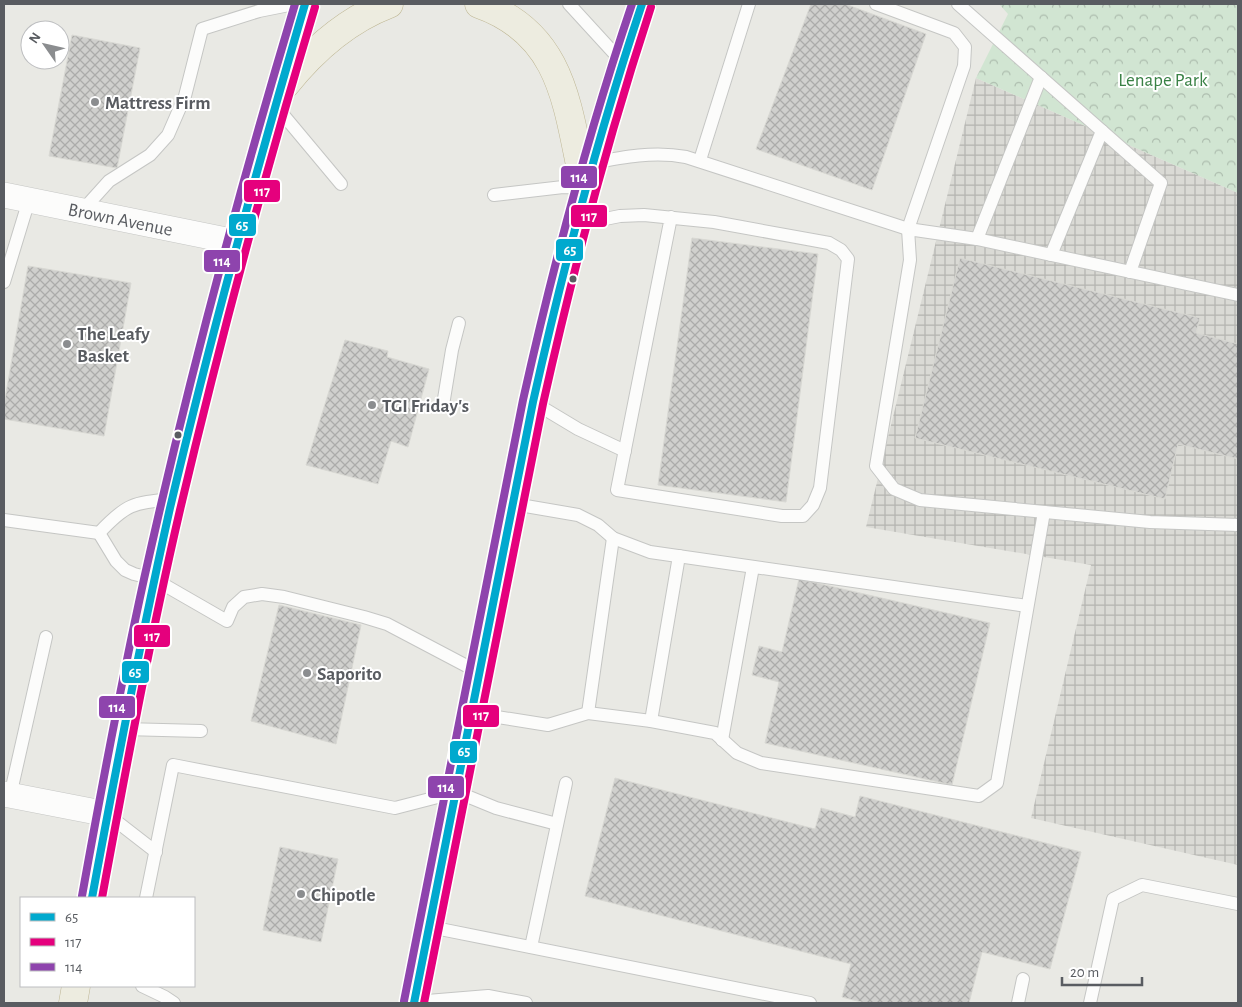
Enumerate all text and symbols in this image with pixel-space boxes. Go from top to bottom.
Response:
north arrow [20,20,70,70]
text: N [27,30,44,46]
park label: Lenape Park [1118,71,1208,90]
place label: Mattress Firm [105,94,211,113]
marker: Mattress Firm [89,96,101,108]
line badge: 114 [560,165,598,189]
text: 114 [570,171,588,185]
line badge: 117 [243,179,281,203]
text: 117 [254,185,270,199]
street label: Brown Avenue [66,200,174,240]
line badge: 117 [570,204,608,228]
text: 117 [581,210,597,224]
line badge: 65 [228,213,257,237]
text: 65 [236,219,248,233]
line badge: 65 [555,238,584,262]
text: 65 [564,244,576,258]
line badge: 114 [203,249,241,273]
text: 114 [213,255,231,269]
unlabelled marker [568,274,578,284]
place label: The Leafy Basket [77,325,150,366]
marker: The Leafy Basket [61,338,73,350]
place label: TGI Friday's [382,397,469,416]
marker: TGI Friday's [366,399,378,411]
unlabelled marker [173,430,183,440]
line badge: 117 [133,624,171,648]
text: 117 [144,630,160,644]
line badge: 65 [121,660,150,684]
place label: Saporito [317,665,382,684]
text: 65 [129,666,141,680]
marker: Saporito [301,667,313,679]
line badge: 114 [98,695,136,719]
text: 114 [108,701,126,715]
line badge: 117 [462,704,500,728]
text: 117 [473,709,489,723]
line badge: 65 [449,740,478,764]
text: 65 [458,745,470,759]
line badge: 114 [427,775,465,799]
text: 114 [437,781,455,795]
place label: Chipotle [311,886,376,905]
marker: Chipotle [295,888,307,900]
legend [20,897,195,987]
text: 65 [65,910,78,925]
text: 117 [65,935,82,950]
scale bar [1062,954,1142,986]
text: 114 [65,960,83,975]
text: 20 m [1070,965,1099,980]

